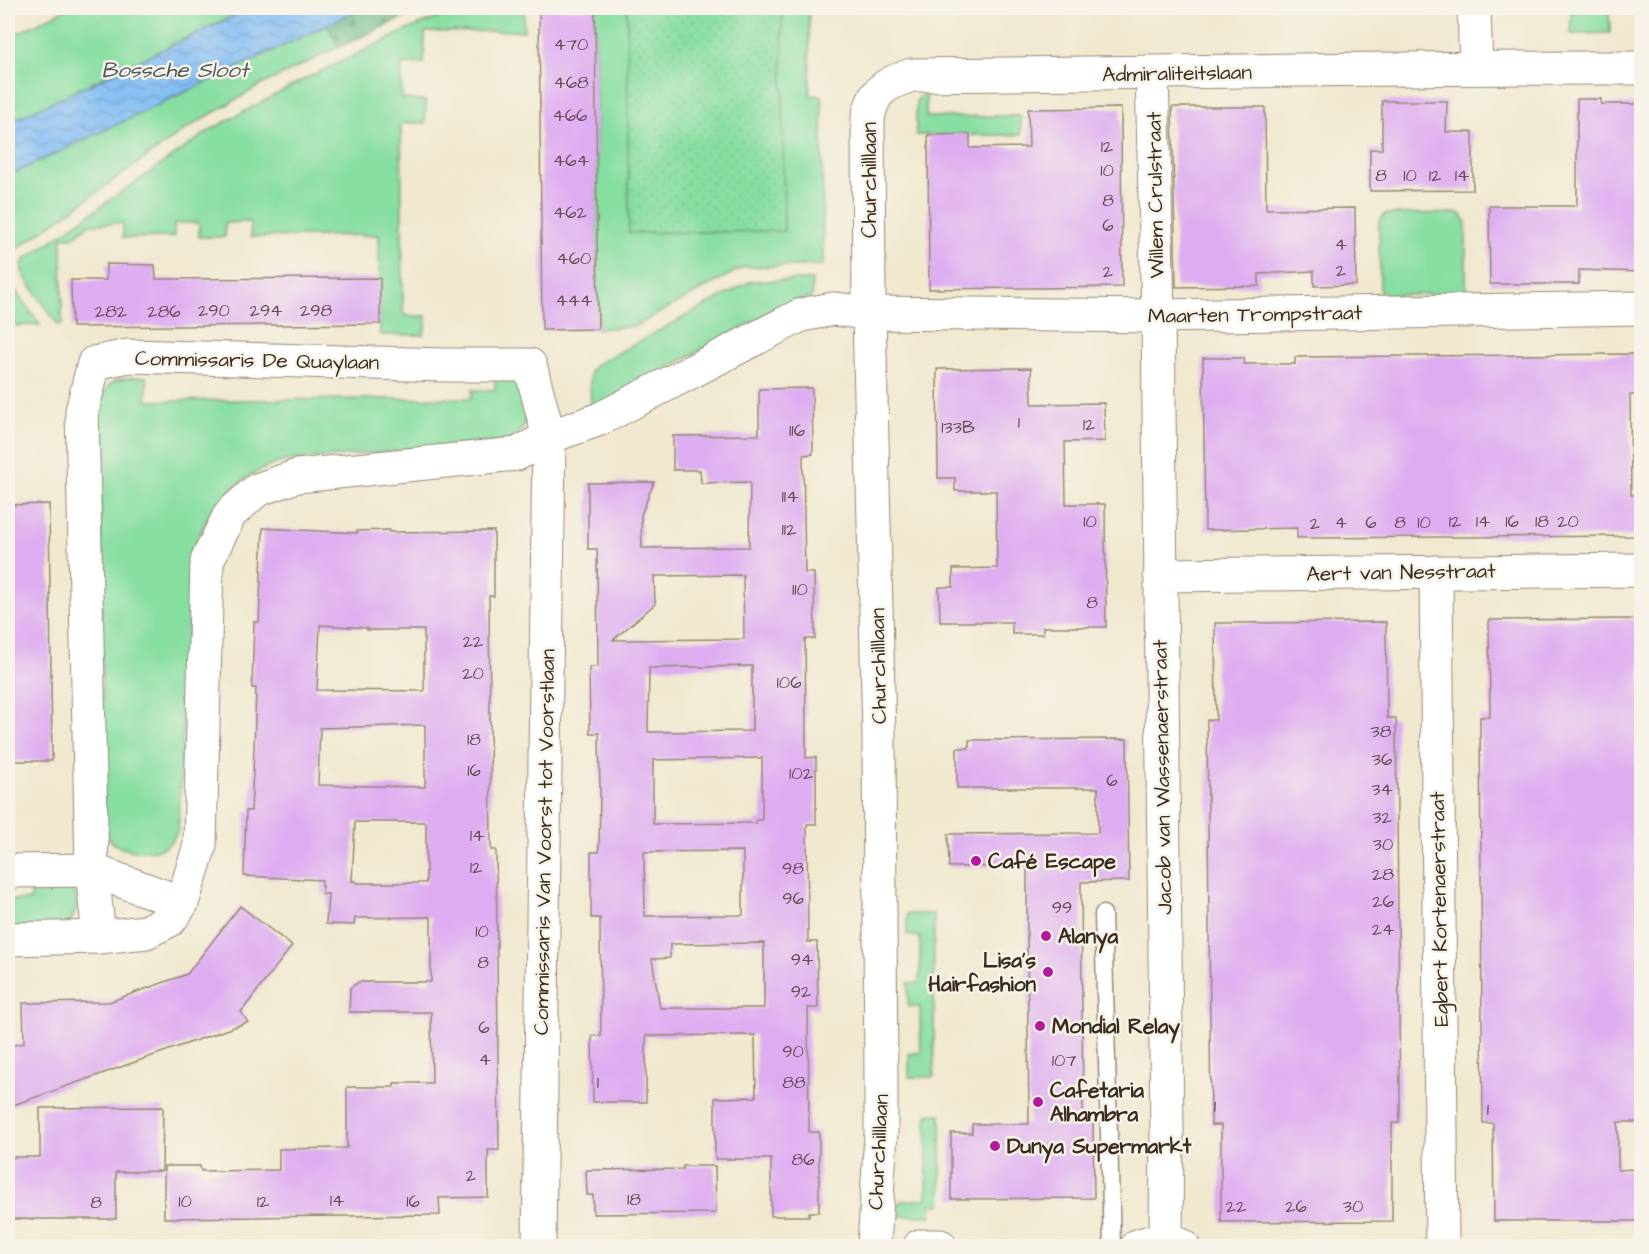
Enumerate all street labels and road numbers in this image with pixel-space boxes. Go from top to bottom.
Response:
street label: Admiraliteitslaan [1102,58,1252,89]
street label: Willem Crulstraat [1140,111,1171,279]
street label: Churchilllaan [855,122,884,238]
street label: Maarten Trompstraat [1148,298,1363,332]
street label: Commissaris De Quaylaan [135,344,379,379]
street label: Aert van Nesstraat [1306,556,1496,589]
street label: Churchilllaan [863,608,894,724]
street label: Jacob van Wassenaerstraat [1146,639,1179,915]
street label: Commissaris Van Voorst tot Voorstlaan [527,649,562,1035]
street label: Egbert Kortenaerstraat [1423,790,1458,1027]
street label: Churchilllaan [861,1093,896,1211]

